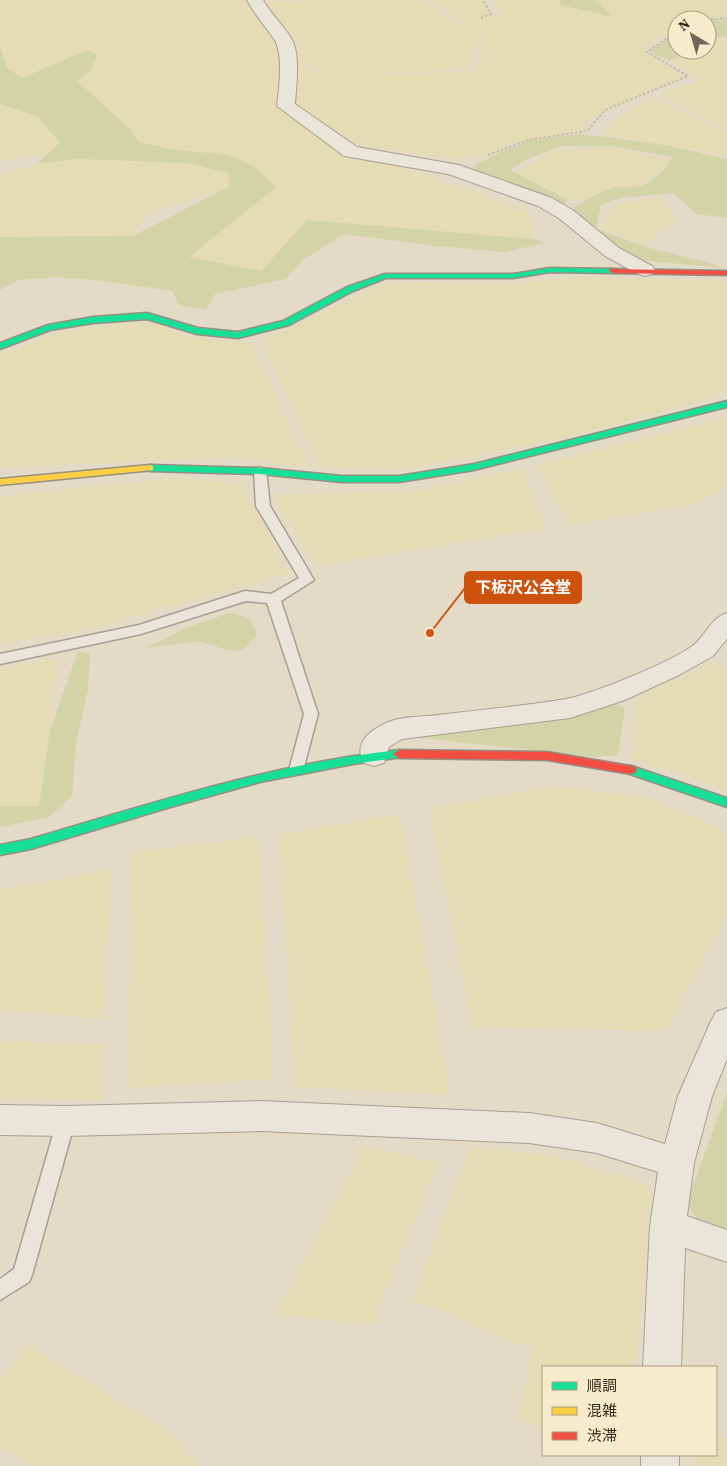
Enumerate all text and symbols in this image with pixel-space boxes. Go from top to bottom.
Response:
north arrow [667,10,717,60]
text: N [674,14,694,36]
callout: 下板沢公会堂 [465,572,581,603]
text: 下板沢公会堂 [475,576,571,598]
legend [542,1366,717,1456]
text: 順調 [587,1375,617,1396]
text: 混雑 [587,1400,617,1421]
text: 渋滞 [587,1425,617,1446]

